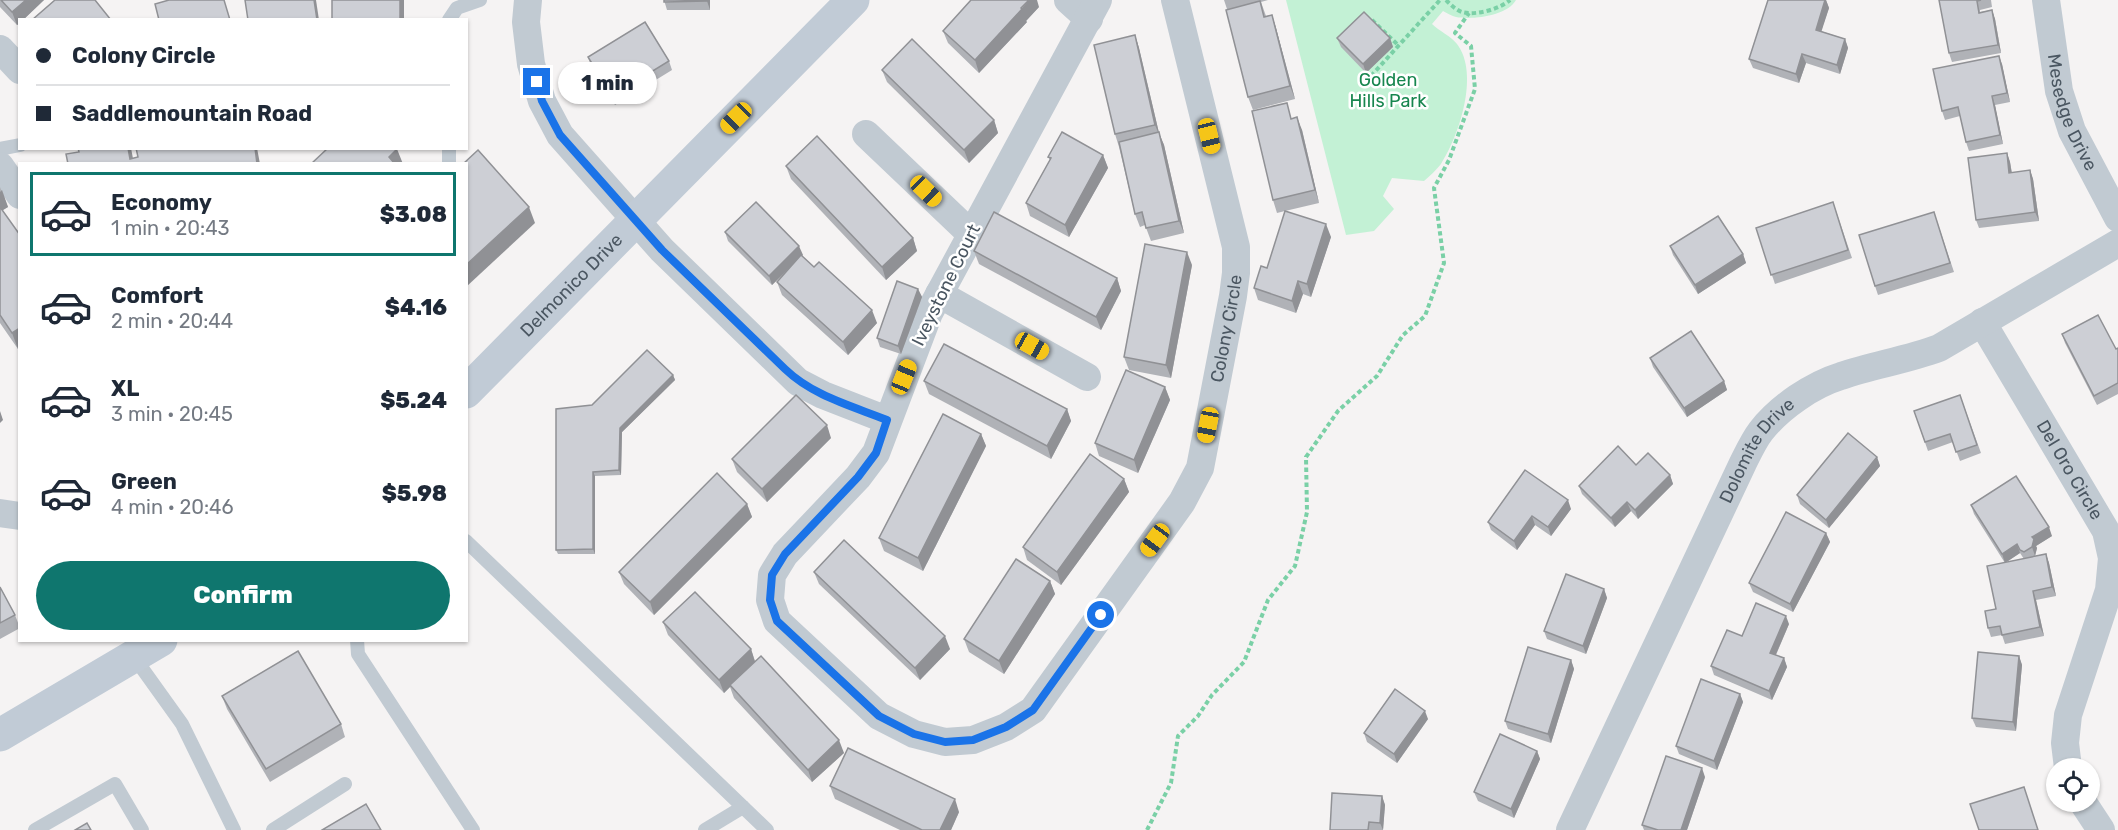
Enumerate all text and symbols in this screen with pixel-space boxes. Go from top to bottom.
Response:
text: Colony Circle [72,42,216,69]
street label: Mesedge Drive [2043,52,2102,175]
callout: 1 min [558,61,657,103]
route end [523,68,550,95]
park label: Golden Hills Park [1350,69,1427,112]
text: 1 min [581,71,634,95]
car [717,99,755,137]
text: Saddlemountain Road [72,100,312,127]
car [1196,116,1222,156]
car [907,172,945,210]
icon: car [39,187,93,241]
text: Economy [111,189,212,216]
text: $3.08 [380,201,447,228]
text: 1 min · 20:43 [111,216,230,240]
street label: Iveystone Court [907,220,985,350]
street label: Delmonico Drive [516,229,627,342]
street label: Colony Circle [1206,273,1247,384]
icon: car [39,280,93,334]
text: Comfort [111,282,203,309]
text: $4.16 [385,294,447,321]
text: 2 min · 20:44 [111,309,233,333]
car [1012,329,1052,363]
car [889,357,919,397]
icon: car [39,373,93,427]
text: XL [111,375,139,402]
text: $5.24 [380,387,447,414]
street label: Dolomite Drive [1715,393,1799,507]
text: 3 min · 20:45 [111,402,233,426]
car [1196,406,1220,444]
street label: Del Oro Circle [2032,416,2108,524]
icon: car [39,466,93,520]
text: Green [111,468,177,495]
text: $5.98 [382,480,447,507]
text: 4 min · 20:46 [111,495,234,519]
car [1137,520,1173,560]
button: Confirm [36,561,450,630]
route start [1087,601,1114,628]
map controls [2046,758,2100,812]
button: locate [2046,758,2100,812]

